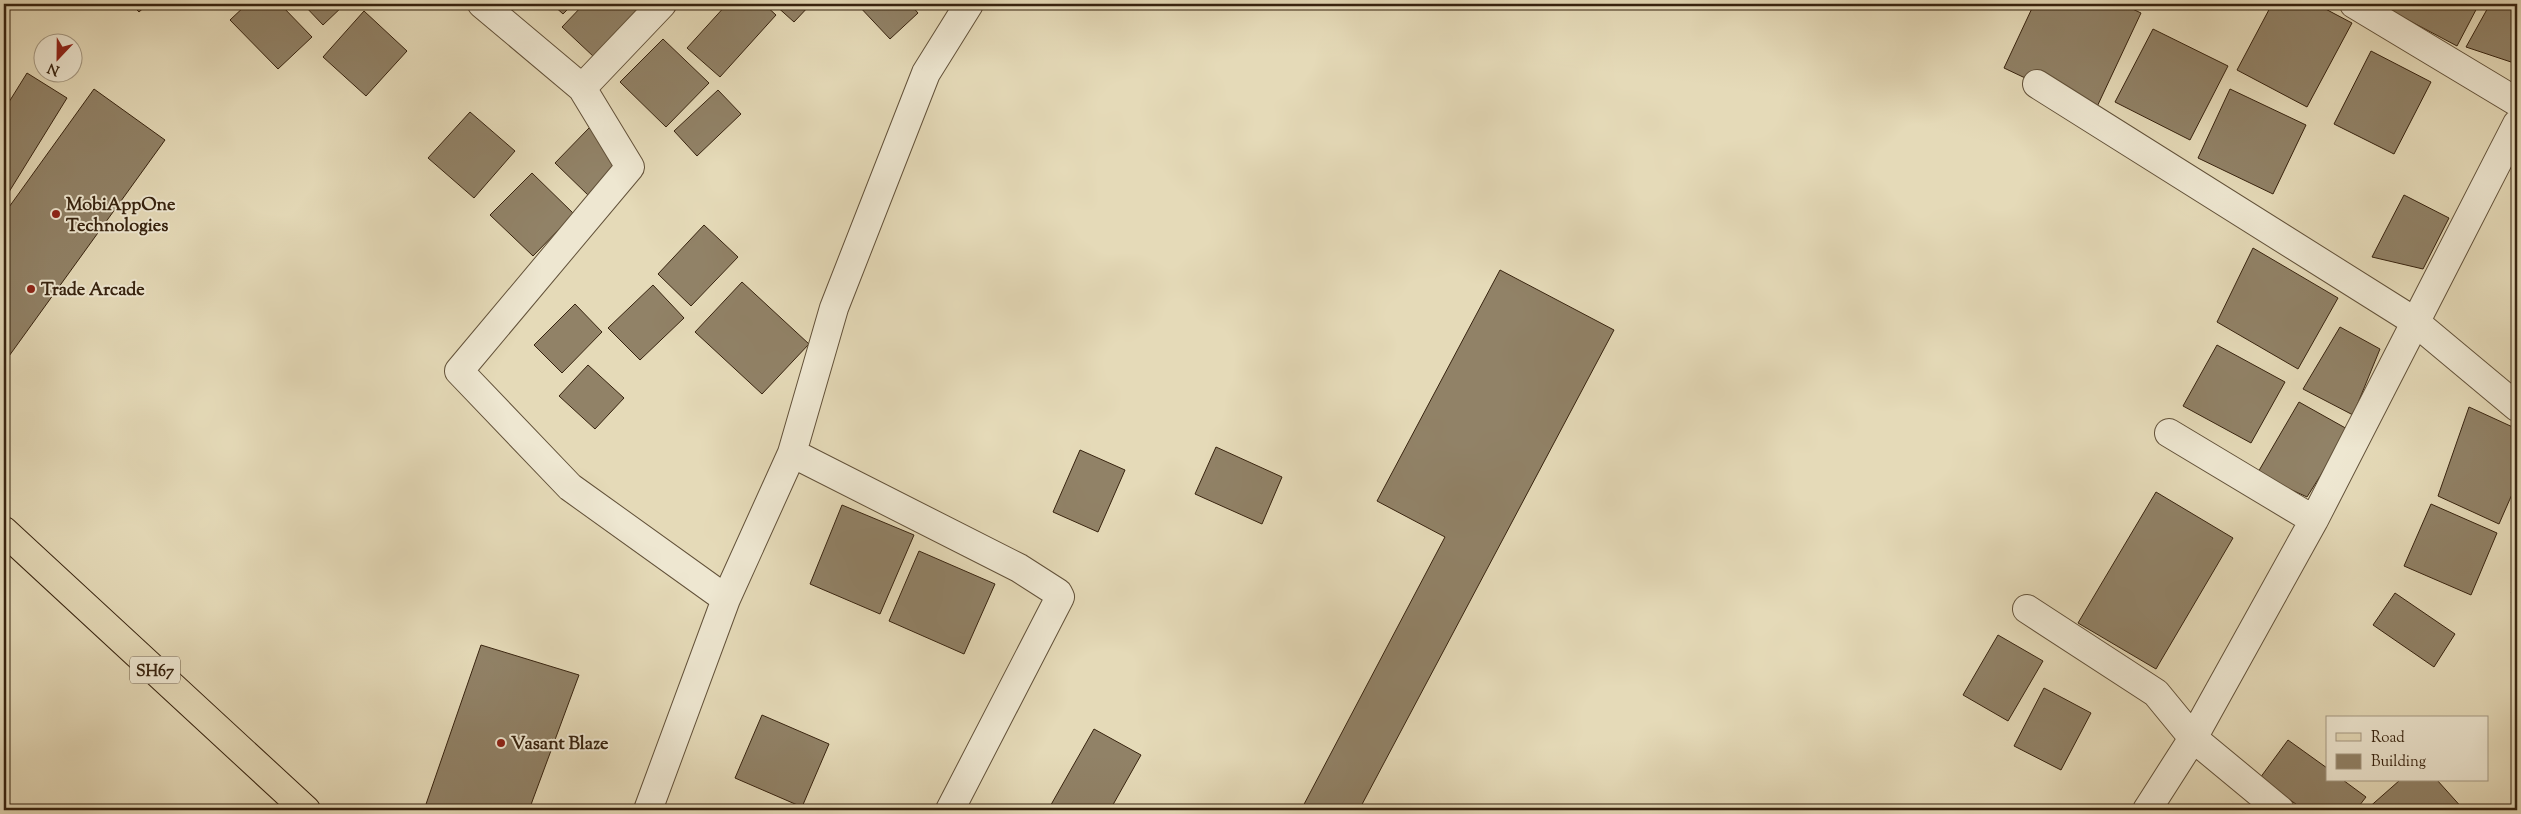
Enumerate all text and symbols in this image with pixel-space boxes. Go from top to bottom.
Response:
north arrow [32,32,82,82]
text: N [45,57,63,80]
place label: MobiAppOne Technologies [66,193,176,240]
marker: MobiAppOne Technologies [50,208,62,220]
place label: Trade Arcade [41,278,145,304]
marker: Trade Arcade [25,283,37,295]
road number: SH67 [130,656,180,684]
legend [2326,716,2488,782]
text: Road [2371,728,2405,749]
place label: Vasant Blaze [511,732,609,758]
marker: Vasant Blaze [495,737,507,749]
text: Building [2371,752,2426,773]

